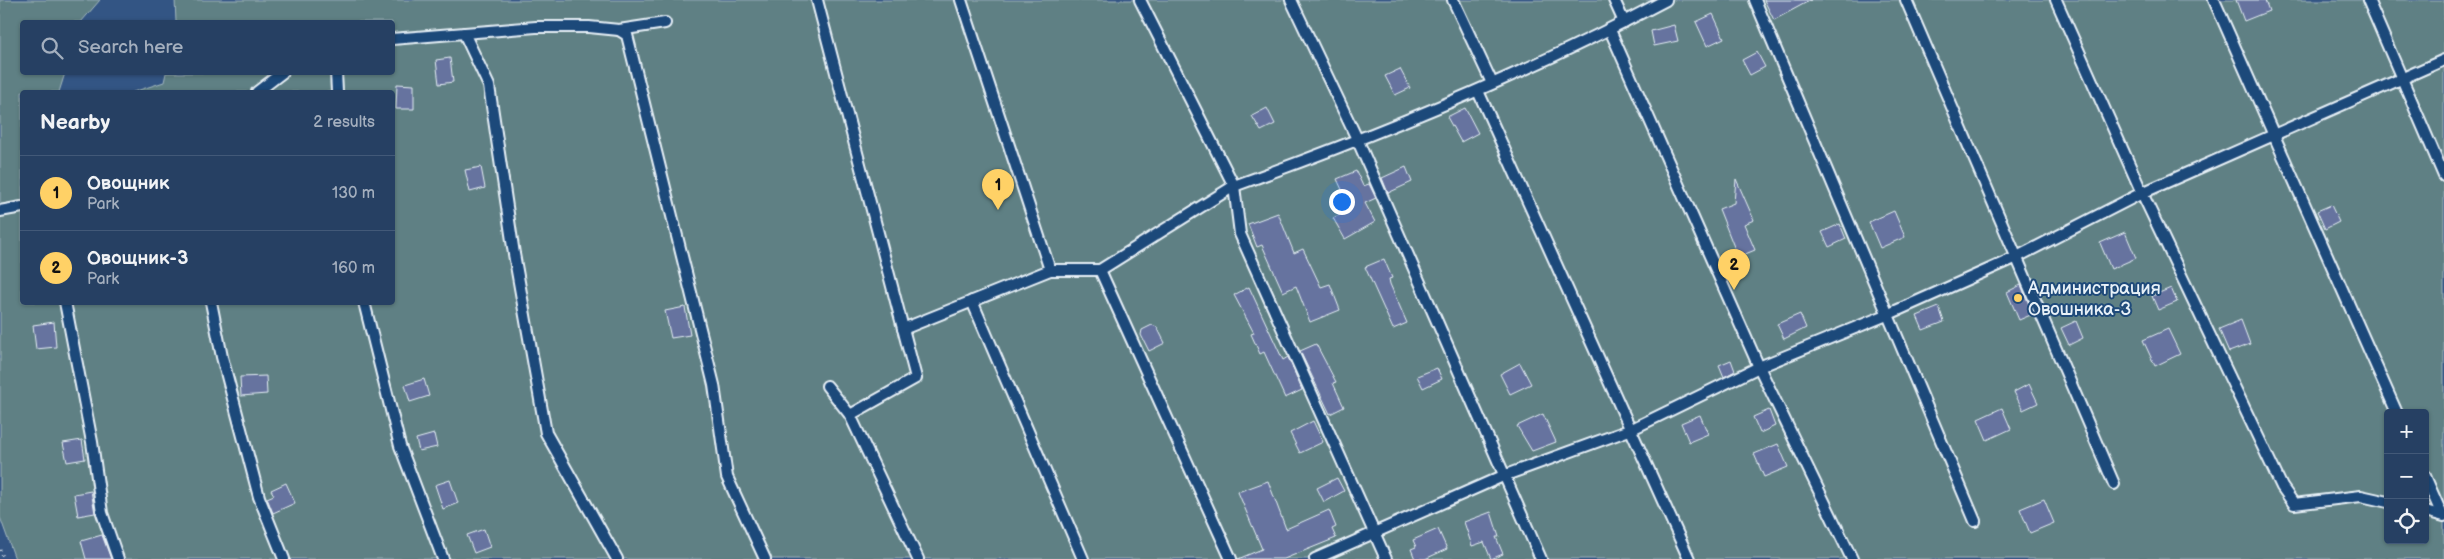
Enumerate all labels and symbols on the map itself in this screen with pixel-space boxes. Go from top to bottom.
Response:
pin: 1 [982,169,1014,210]
your location [1329,189,1355,215]
pin: 2 [1718,249,1750,290]
place label: Администрация Овошника-3 [2027,278,2161,320]
marker: Администрация Овошника-3 [2012,292,2024,304]

